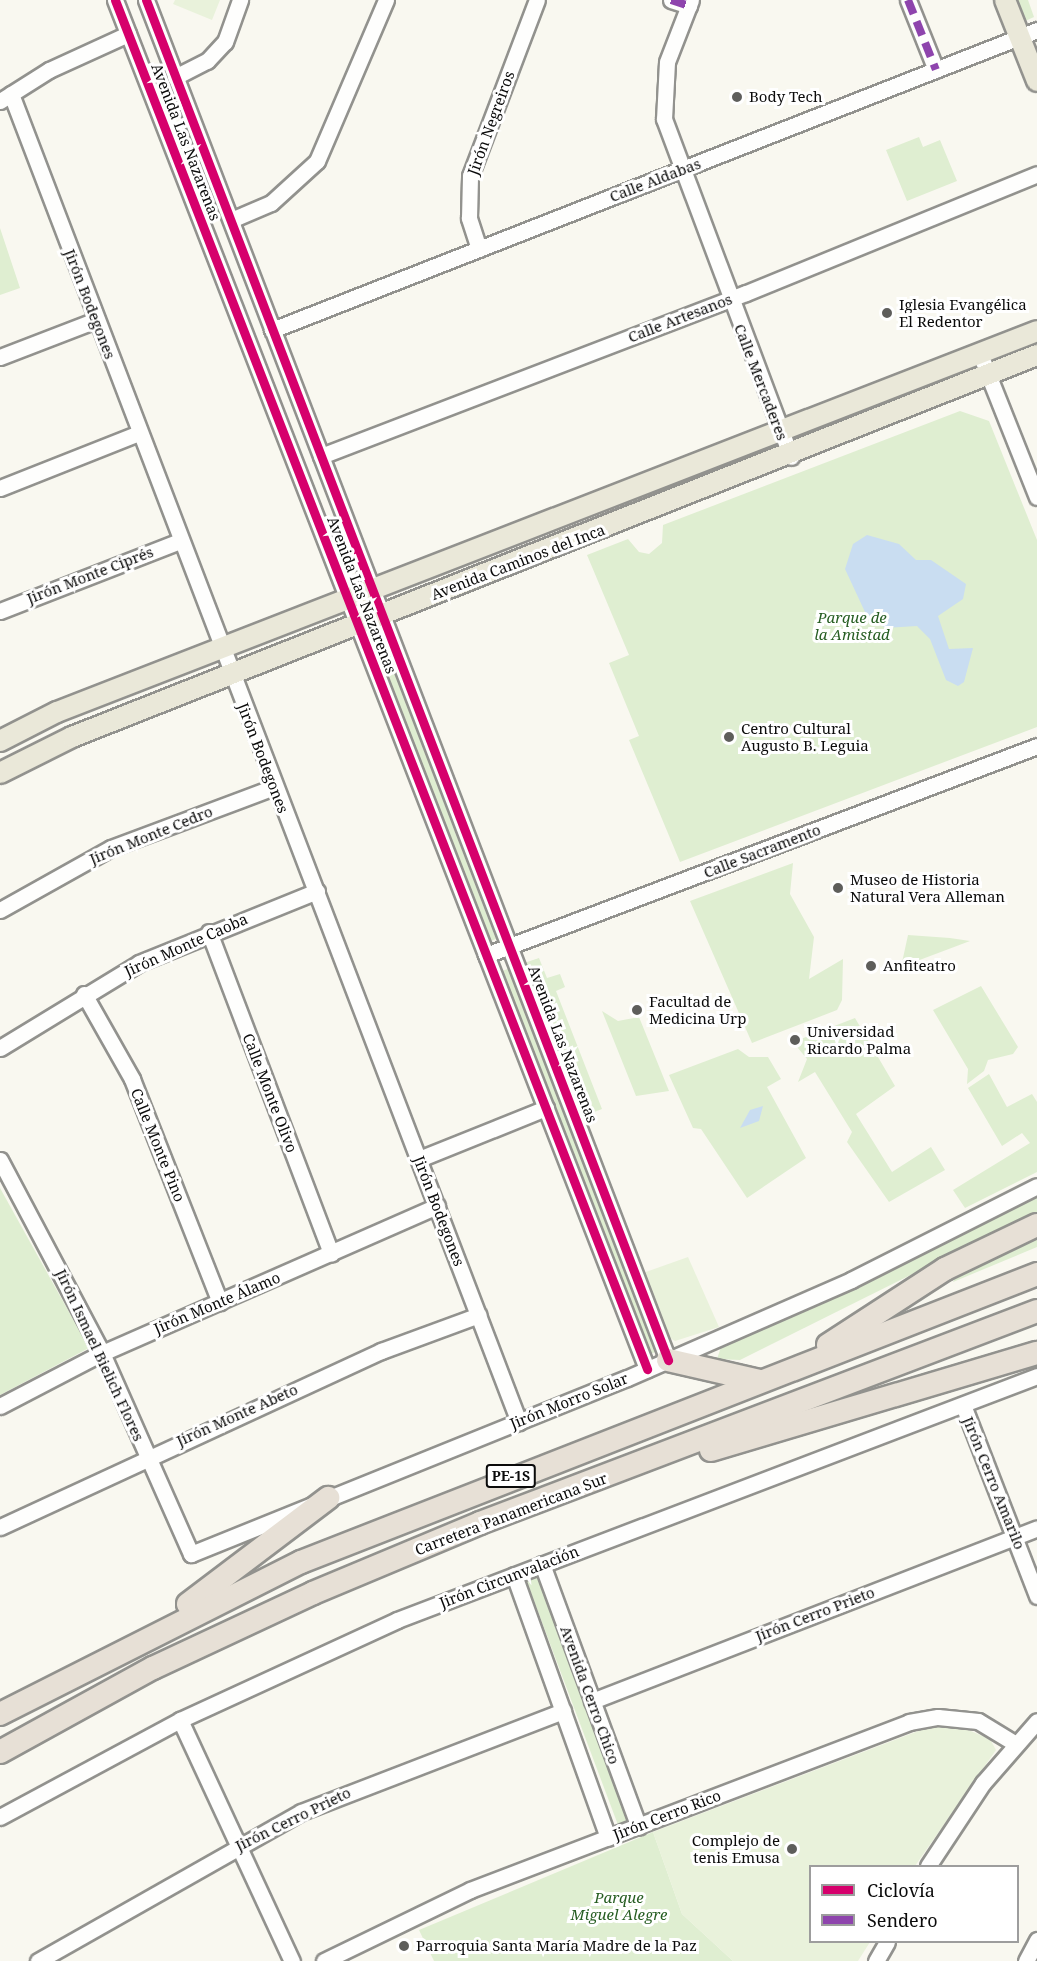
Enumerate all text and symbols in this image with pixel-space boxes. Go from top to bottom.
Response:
street label: Avenida Las Nazarenas [148,61,224,223]
street label: Jirón Negreiros [464,69,518,177]
place label: Body Tech [749,88,822,106]
marker: Body Tech [730,90,744,104]
street label: Calle Aldabas [607,154,703,206]
street label: Jirón Bodegones [61,246,119,362]
street label: Calle Artesanos [625,290,735,346]
place label: Iglesia Evangélica El Redentor [899,295,1027,330]
marker: Iglesia Evangélica El Redentor [880,306,894,320]
street label: Calle Mercaderes [731,321,791,443]
street label: Avenida Las Nazarenas [324,514,400,676]
street label: Avenida Caminos del Inca [428,520,608,604]
street label: Jirón Monte Ciprés [24,543,156,607]
park label: Parque de la Amistad [814,608,890,643]
street label: Jirón Bodegones [234,700,292,816]
place label: Centro Cultural Augusto B. Leguia [741,719,869,754]
marker: Centro Cultural Augusto B. Leguia [722,730,736,744]
street label: Jirón Monte Cedro [87,802,215,868]
street label: Calle Sacramento [701,820,823,882]
place label: Museo de Historia Natural Vera Alleman [850,870,1005,905]
marker: Museo de Historia Natural Vera Alleman [831,881,845,895]
street label: Jirón Monte Caoba [122,910,250,980]
place label: Anfiteatro [883,957,956,975]
marker: Anfiteatro [864,959,878,973]
street label: Avenida Las Nazarenas [525,963,601,1125]
place label: Facultad de Medicina Urp [649,992,746,1027]
marker: Facultad de Medicina Urp [630,1003,644,1017]
place label: Universidad Ricardo Palma [807,1022,911,1057]
street label: Calle Monte Olivo [239,1031,301,1155]
marker: Universidad Ricardo Palma [788,1033,802,1047]
street label: Calle Monte Pino [127,1086,189,1204]
street label: Jirón Bodegones [410,1153,468,1269]
street label: Jirón Ismael Bielich Flores [52,1266,148,1444]
street label: Jirón Monte Álamo [151,1268,283,1338]
street label: Jirón Morro Solar [507,1369,631,1433]
street label: Jirón Monte Abeto [174,1380,300,1450]
street label: Jirón Cerro Amarilo [959,1414,1029,1552]
road number: PE-1S [486,1465,536,1487]
street label: Carretera Panamericana Sur [412,1469,610,1559]
street label: Jirón Circunvalación [437,1542,581,1612]
street label: Jirón Cerro Prieto [753,1583,877,1645]
street label: Avenida Cerro Chico [557,1623,623,1767]
street label: Jirón Cerro Prieto [232,1783,354,1855]
street label: Jirón Cerro Rico [611,1786,723,1844]
place label: Complejo de tenis Emusa [692,1831,780,1866]
marker: Complejo de tenis Emusa [785,1842,799,1856]
legend [809,1865,1019,1943]
text: Ciclovía [867,1878,935,1902]
park label: Parque Miguel Alegre [571,1888,667,1923]
text: Sendero [867,1908,938,1932]
place label: Parroquia Santa María Madre de la Paz [416,1937,697,1955]
marker: Parroquia Santa María Madre de la Paz [397,1939,411,1953]

